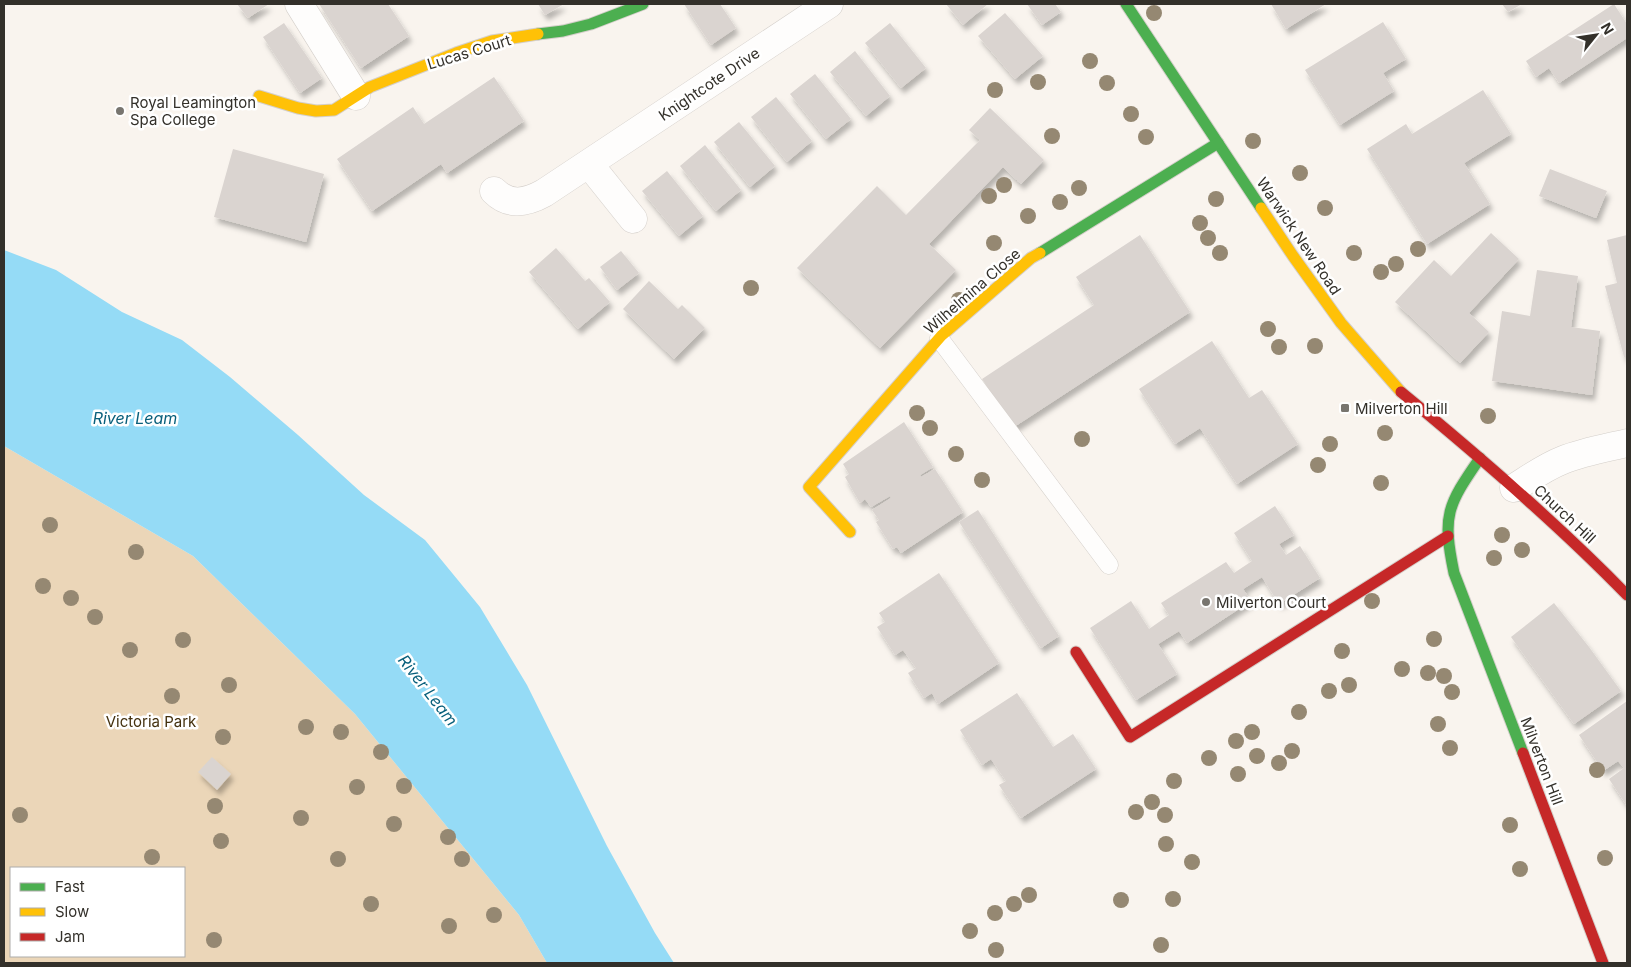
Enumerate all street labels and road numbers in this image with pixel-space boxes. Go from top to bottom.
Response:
street label: Lucas Court [425,30,513,74]
street label: Knightcote Drive [655,43,763,125]
street label: Warwick New Road [1253,174,1345,298]
street label: Wilhelmina Close [920,244,1024,338]
street label: Church Hill [1530,481,1600,547]
street label: Milverton Hill [1517,714,1567,808]

